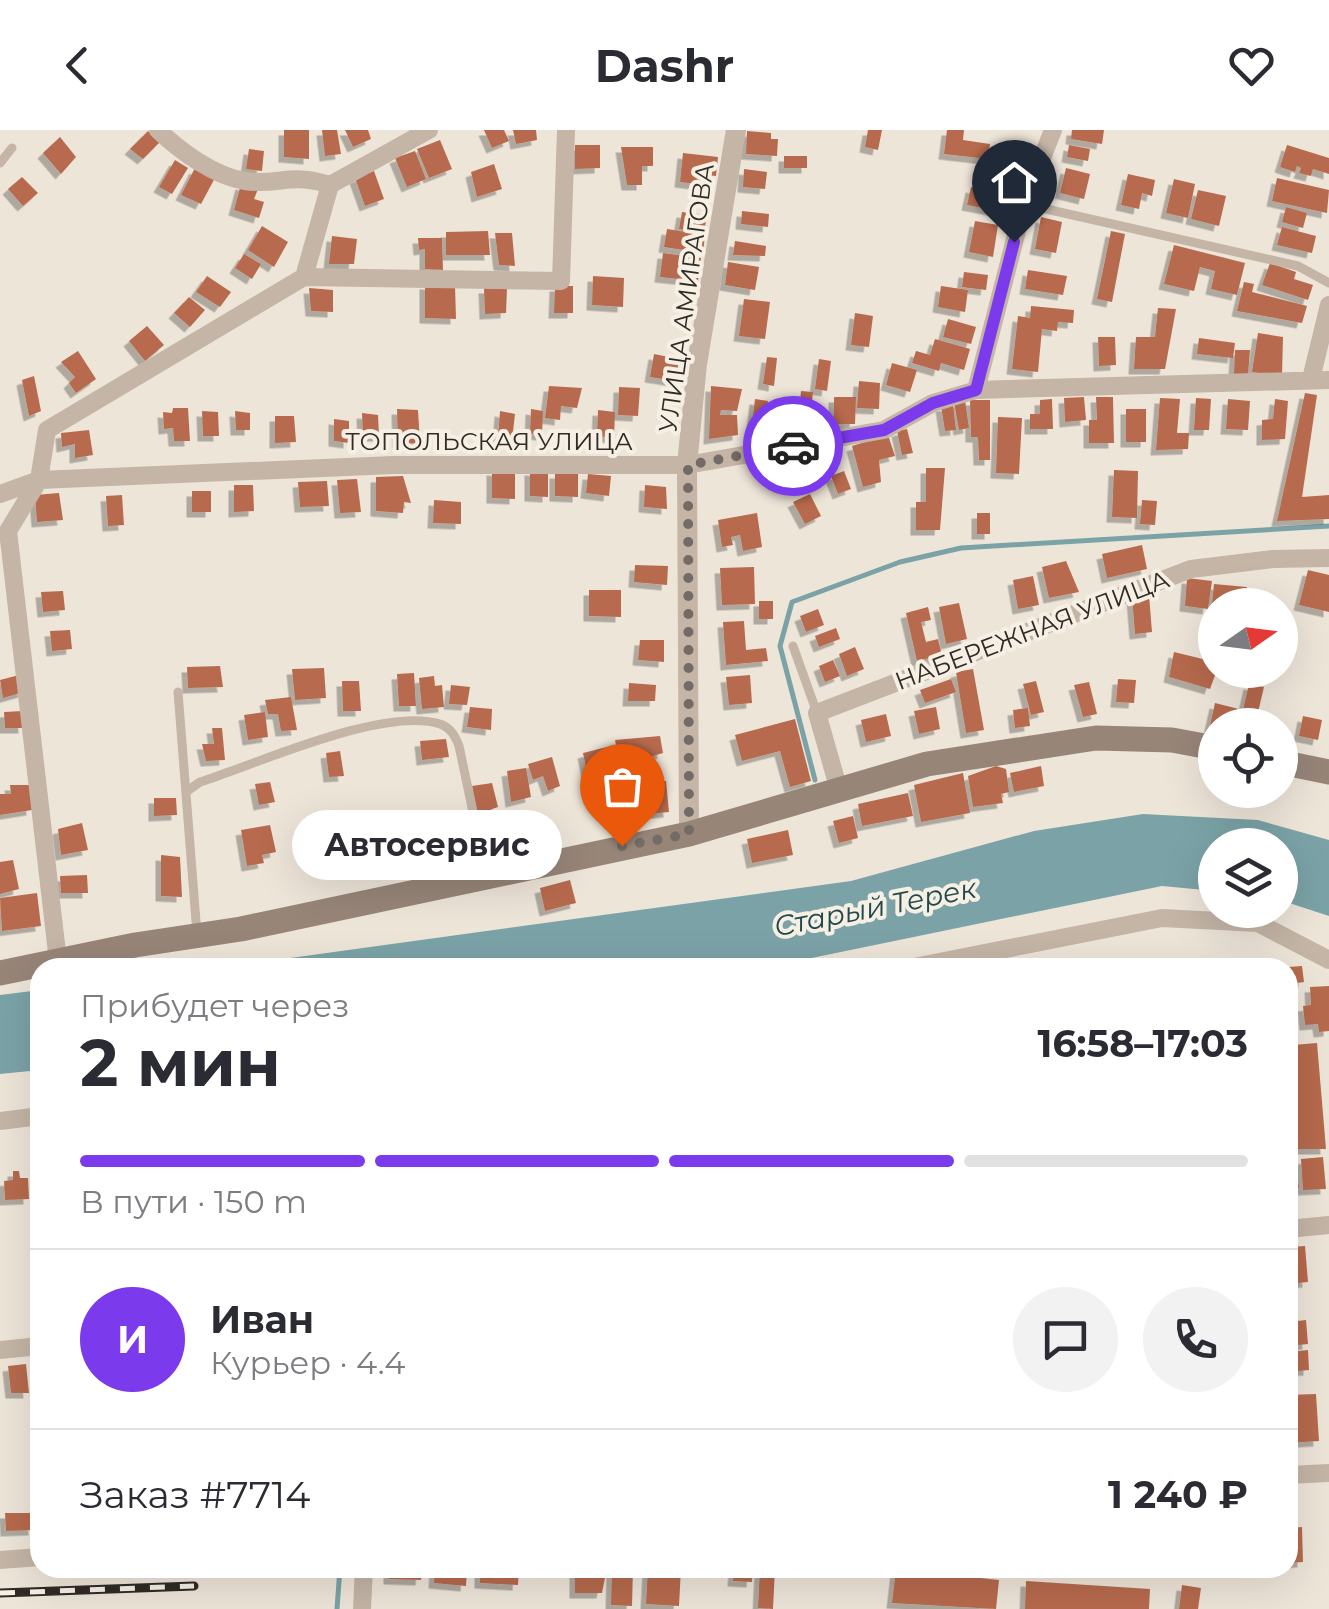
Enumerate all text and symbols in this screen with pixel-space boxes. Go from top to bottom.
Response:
icon: back [50,38,105,93]
text: Dashr [595,38,734,93]
icon: heart [1224,38,1279,93]
pin [972,140,1057,243]
icon: home [987,155,1042,210]
street label: УЛИЦА АМИРАГОВА [652,161,720,434]
courier [743,396,843,496]
icon: car [766,419,821,474]
street label: ТОПОЛЬСКАЯ УЛИЦА [345,426,633,456]
street label: НАБЕРЕЖНАЯ УЛИЦА [891,564,1174,696]
north arrow [1198,588,1298,688]
map controls [1198,588,1298,928]
button: locate [1198,708,1298,808]
pin [580,744,665,847]
icon: bag [595,759,650,814]
callout: Автосервис [292,811,562,881]
text: Автосервис [324,825,530,864]
button: layers [1198,828,1298,928]
water label: Старый Терек [771,870,981,943]
text: Прибудет через [80,986,349,1025]
text: 16:58–17:03 [1037,1020,1248,1067]
text: 2 мин [80,1023,281,1102]
text: В пути · 150 m [80,1182,307,1221]
button: chat [1013,1287,1118,1392]
button: phone [1143,1287,1248,1392]
text: Иван [210,1296,314,1343]
text: И [117,1316,148,1363]
text: Курьер · 4.4 [210,1343,405,1382]
text: Заказ #7714 [80,1471,310,1518]
text: 1 240 ₽ [1108,1471,1248,1518]

